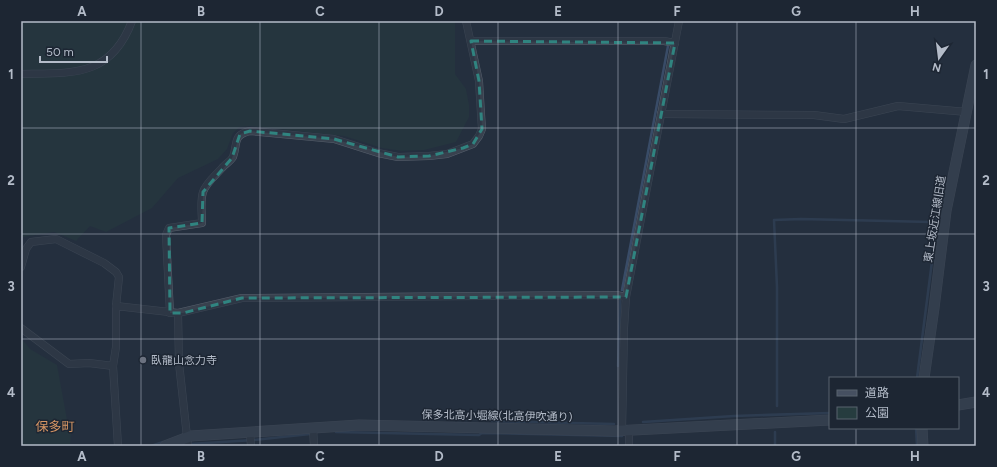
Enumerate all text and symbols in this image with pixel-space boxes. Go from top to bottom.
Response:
text: A [77,4,87,19]
text: B [197,4,205,19]
text: C [315,4,325,19]
text: D [434,4,444,19]
text: E [554,4,562,19]
text: F [673,4,681,19]
text: G [791,4,801,19]
text: H [910,4,920,19]
scale bar [40,38,107,64]
north arrow [919,38,959,78]
text: 50 m [46,45,74,59]
text: N [931,60,942,75]
text: 1 [8,67,14,82]
text: 1 [983,67,989,82]
text: 2 [7,173,15,188]
text: 2 [982,173,990,188]
street label: 東上坂近江線旧道 [922,175,948,263]
text: 3 [7,279,15,294]
text: 3 [982,279,990,294]
place label: 臥龍山念力寺 [151,354,217,367]
marker: 臥龍山念力寺 [138,355,148,365]
legend [829,377,959,429]
text: 4 [7,385,15,400]
text: 4 [982,385,990,400]
text: 道路 [865,386,889,400]
text: 公園 [865,406,889,420]
street label: 保多北高小堀線(北高伊吹通り) [422,408,573,424]
district label: 保多町 [35,419,75,434]
text: A [77,449,87,464]
text: B [197,449,205,464]
text: C [315,449,325,464]
text: D [434,449,444,464]
text: E [554,449,562,464]
text: F [673,449,681,464]
text: G [791,449,801,464]
text: H [910,449,920,464]

